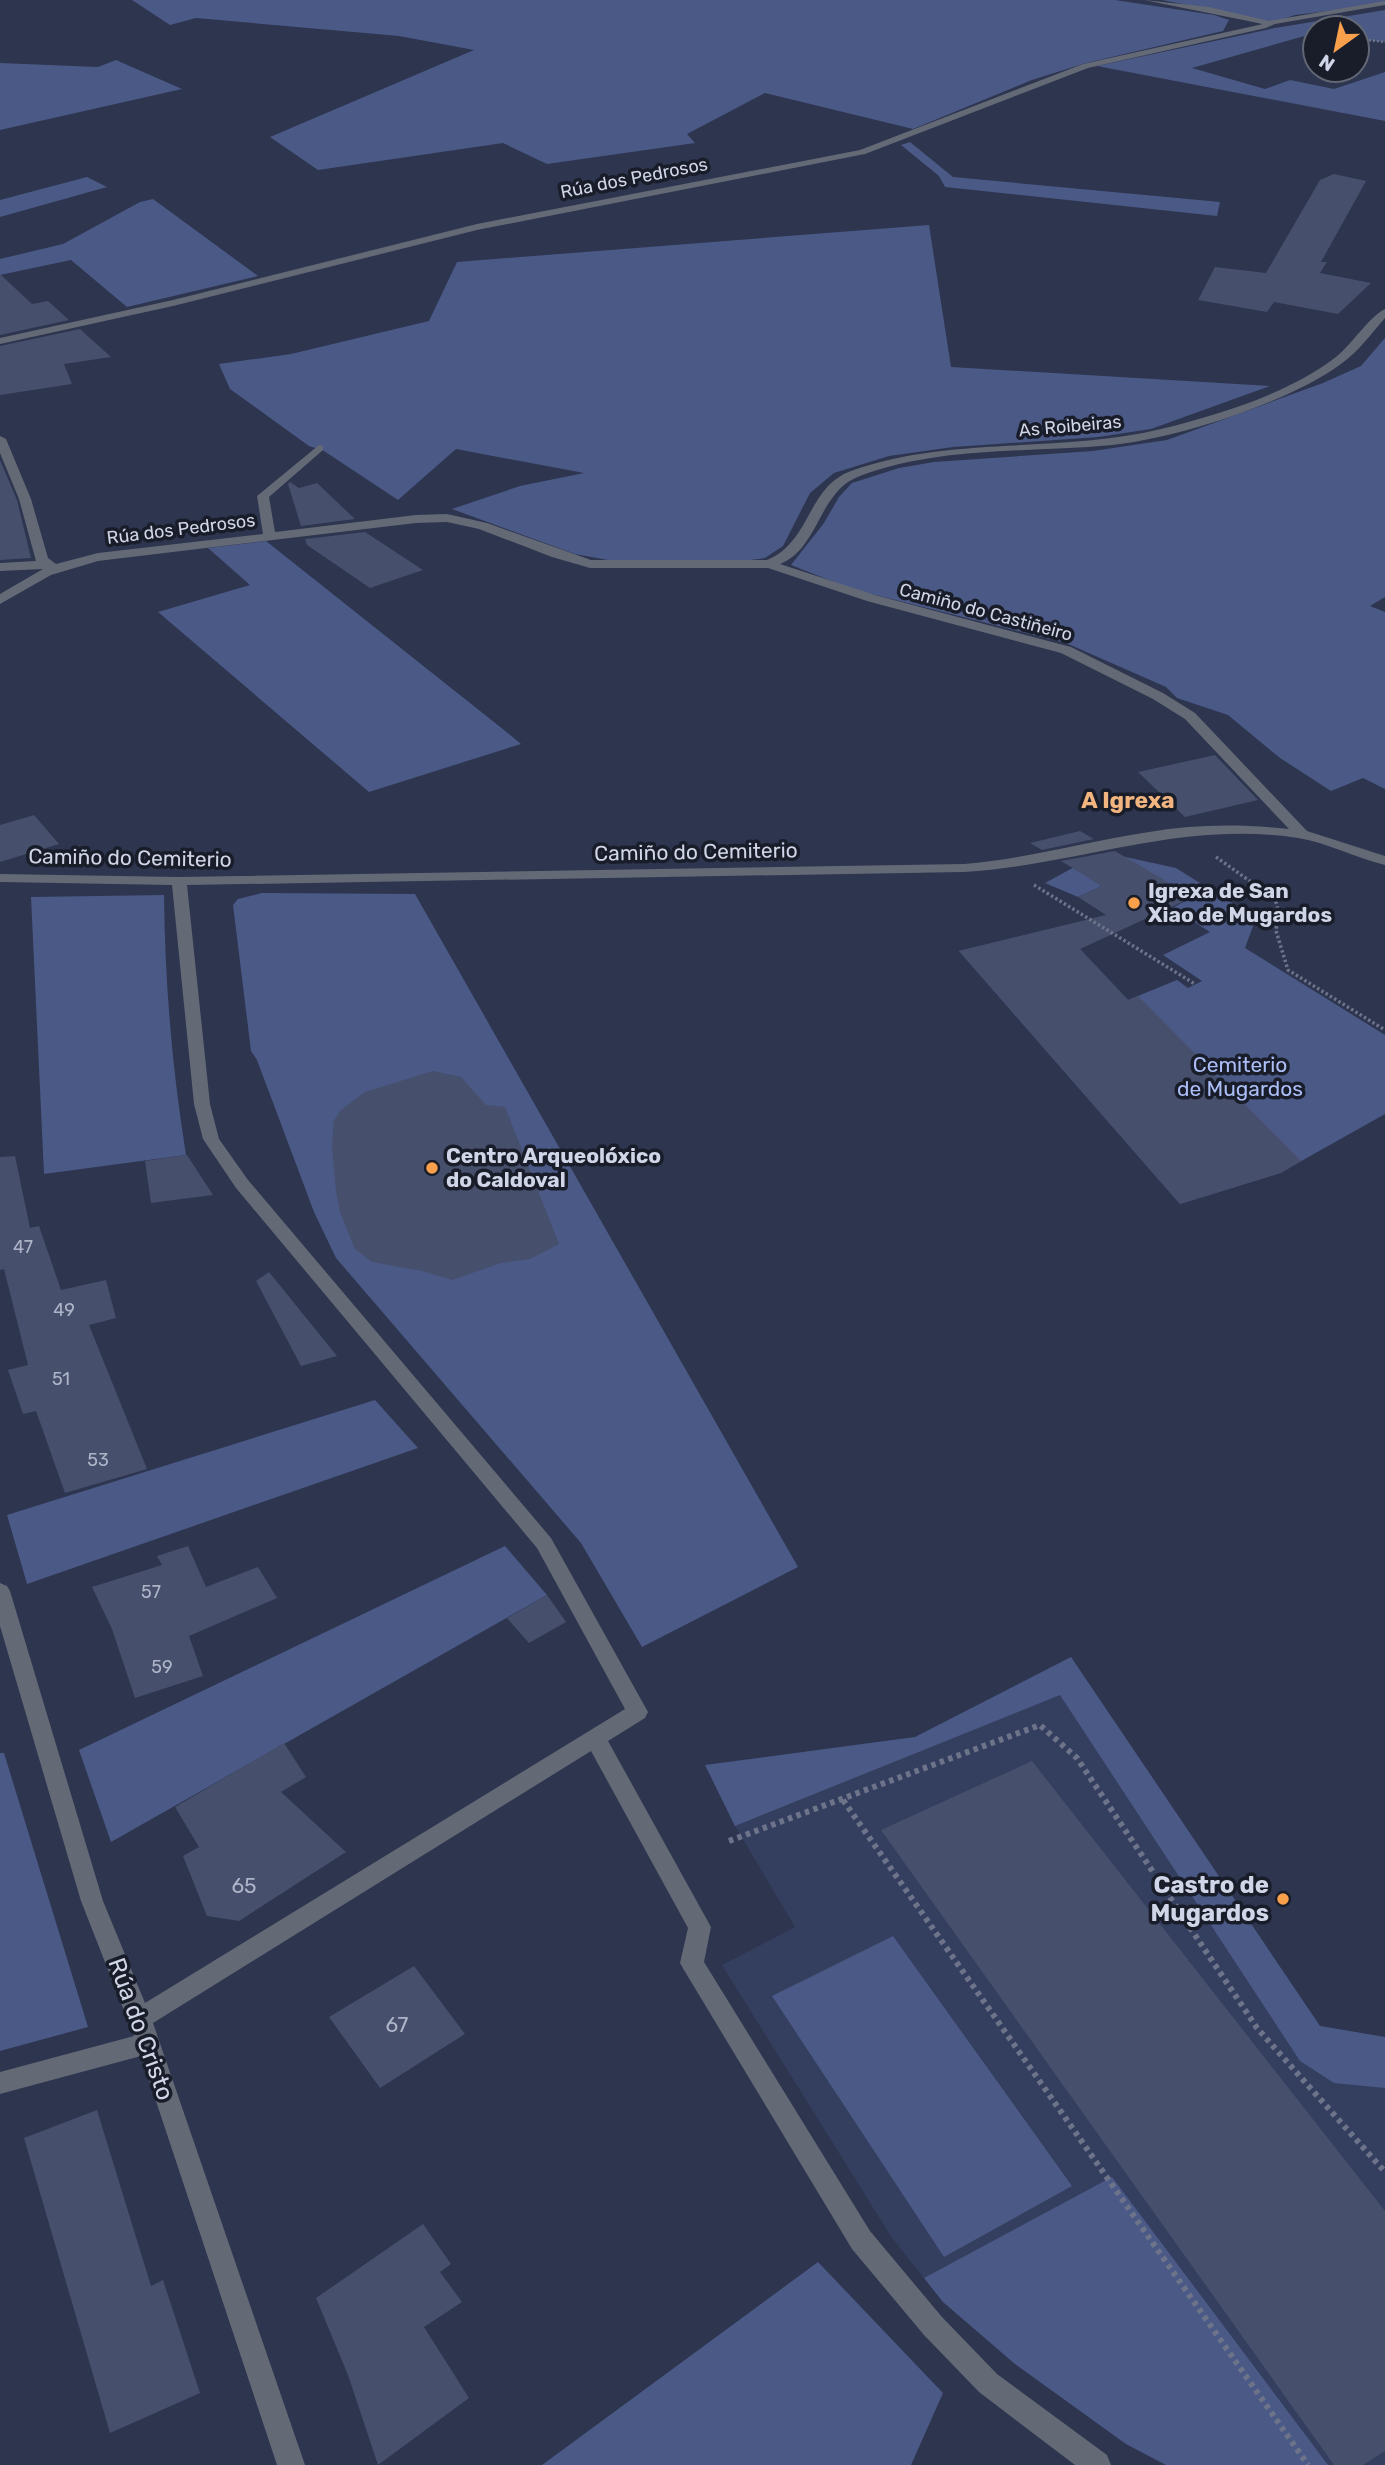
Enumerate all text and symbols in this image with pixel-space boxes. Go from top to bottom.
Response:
north arrow [1301,14,1371,84]
text: N [1315,49,1339,76]
street label: Rúa dos Pedrosos [559,153,709,203]
street label: As Roibeiras [1018,411,1122,441]
street label: Rúa dos Pedrosos [105,509,257,549]
street label: Camiño do Castiñeiro [897,578,1075,646]
district label: A Igrexa [1081,786,1175,814]
street label: Camiño do Cemiterio [594,837,798,866]
street label: Camiño do Cemiterio [28,843,232,872]
place label: Igrexa de San Xiao de Mugardos [1148,878,1332,927]
marker: Igrexa de San Xiao de Mugardos [1126,895,1142,911]
park label: Cemiterio de Mugardos [1177,1052,1303,1101]
place label: Centro Arqueolóxico do Caldoval [446,1143,661,1192]
marker: Centro Arqueolóxico do Caldoval [424,1160,440,1176]
house number: 47 [13,1236,33,1258]
house number: 49 [53,1299,75,1321]
house number: 51 [52,1368,70,1390]
house number: 53 [87,1449,109,1471]
house number: 57 [141,1581,161,1603]
house number: 59 [151,1656,173,1678]
place label: Castro de Mugardos [1151,1871,1269,1927]
house number: 65 [231,1873,257,1898]
marker: Castro de Mugardos [1275,1891,1291,1907]
street label: Rúa do Cristo [102,1954,180,2104]
house number: 67 [386,2012,409,2037]

